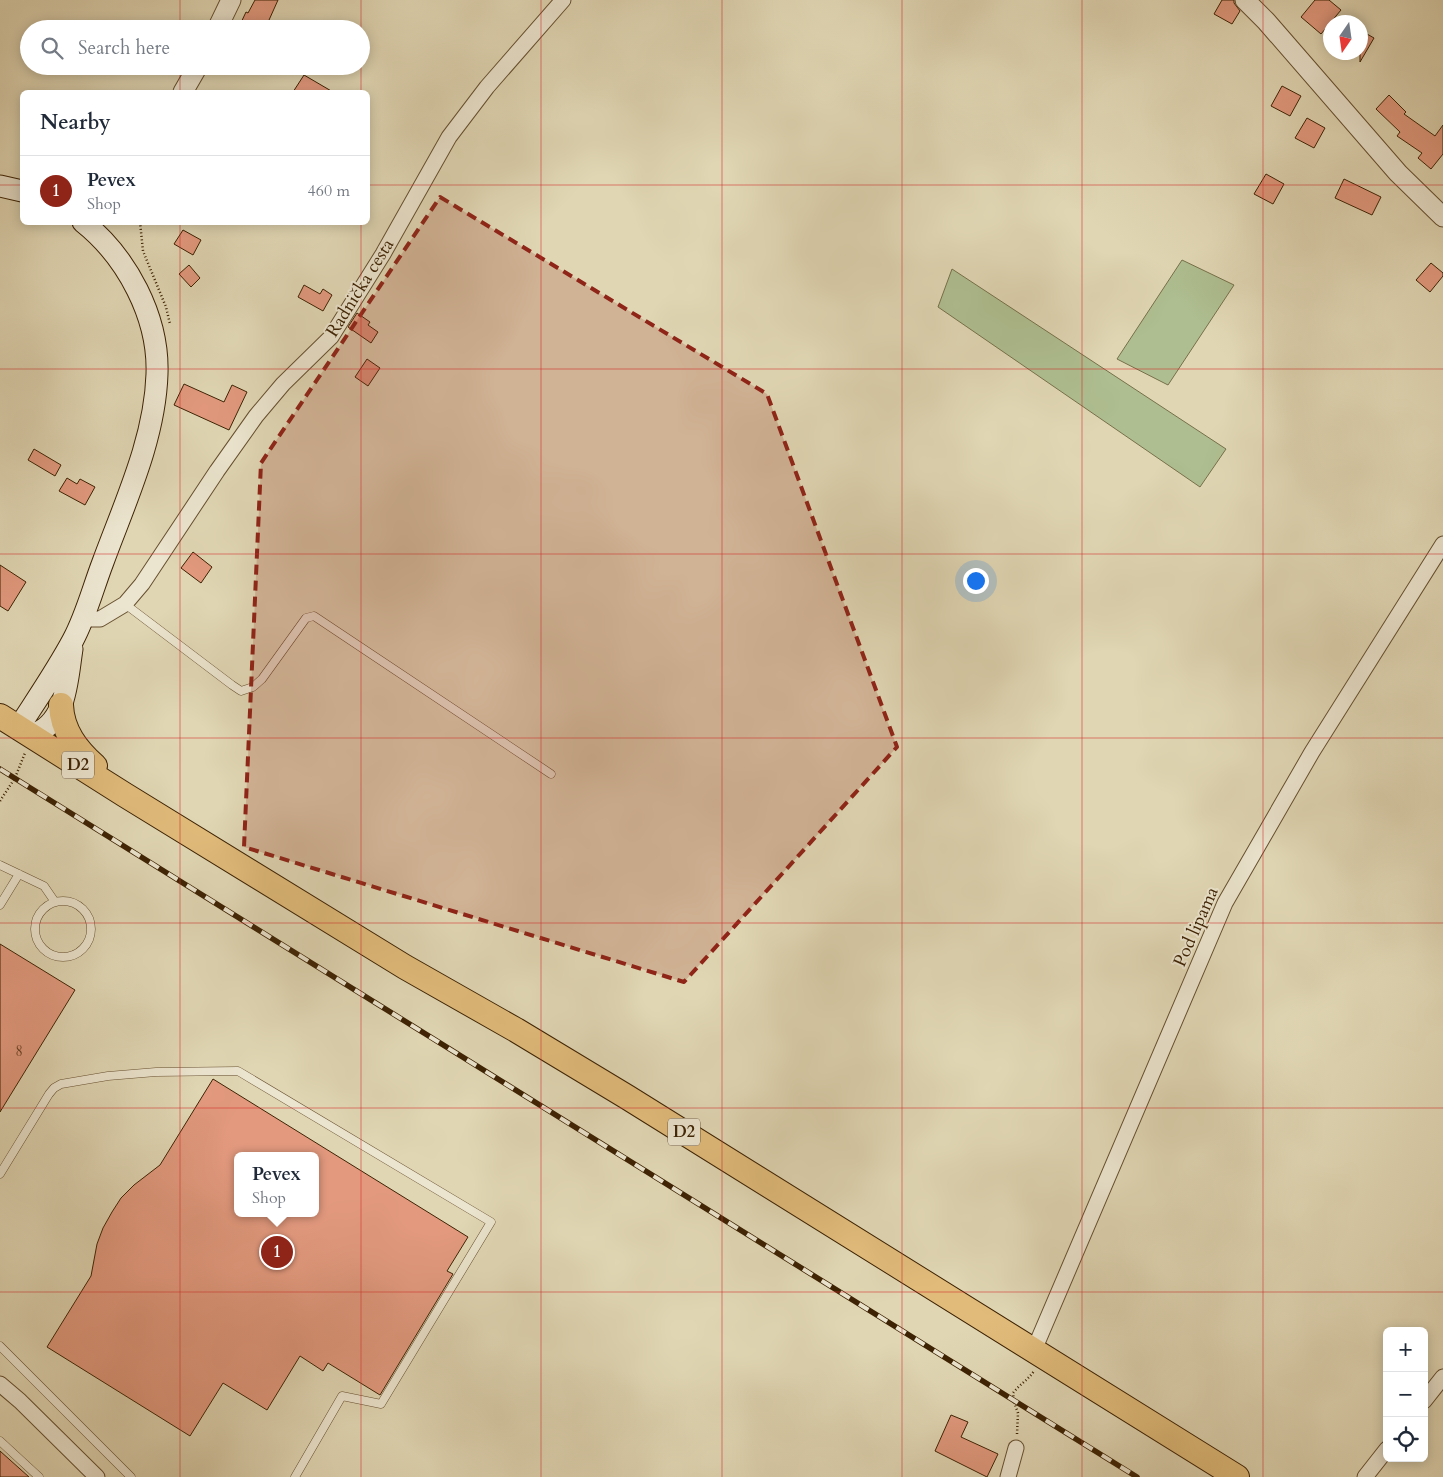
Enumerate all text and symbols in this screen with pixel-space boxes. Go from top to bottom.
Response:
north arrow [1323,15,1368,60]
search box [20,20,370,75]
icon: search [38,34,66,62]
text: Search here [78,35,170,61]
text: Nearby [40,108,111,137]
text: Pevex [87,167,136,193]
text: 1 [52,180,60,202]
text: 460 m [308,180,350,202]
text: Shop [87,193,121,215]
street label: Radnička cesta [320,234,400,342]
your location [963,568,989,594]
road number: D2 [62,752,94,778]
street label: Pod lipama [1167,883,1225,971]
house number: 8 [15,1041,23,1061]
road number: D2 [668,1118,700,1146]
popup [234,1152,319,1217]
text: Pevex [252,1161,301,1187]
text: Shop [252,1187,286,1209]
pin: 1 [261,1233,293,1271]
map controls [1383,1327,1428,1462]
button: + [1383,1327,1428,1372]
button: − [1383,1372,1428,1417]
button: locate [1383,1417,1428,1462]

